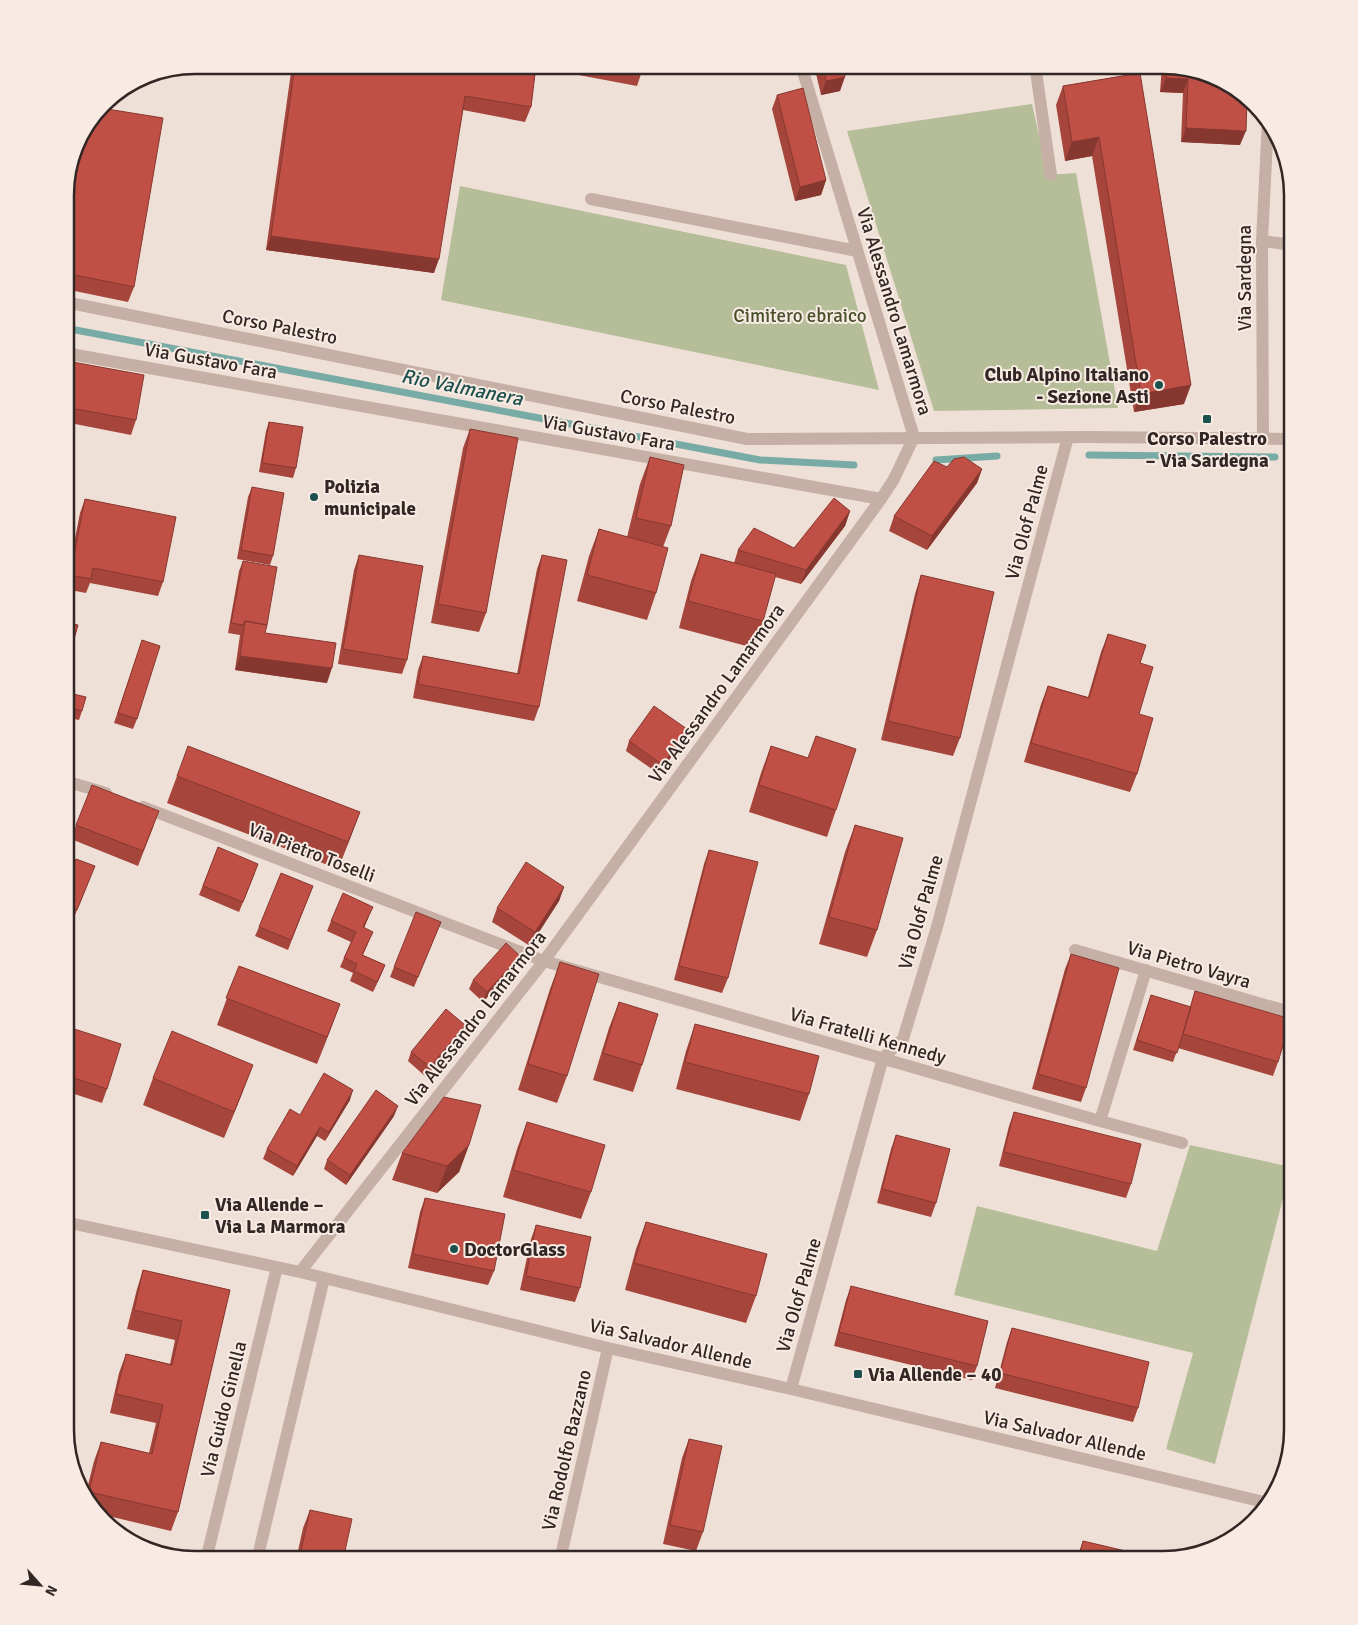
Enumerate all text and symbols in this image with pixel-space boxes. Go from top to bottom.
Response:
street label: Via Alessandro Lamarmora [851,204,937,418]
street label: Via Sardegna [1233,225,1257,331]
street label: Corso Palestro [220,304,340,350]
park label: Cimitero ebraico [733,304,867,328]
street label: Via Gustavo Fara [142,337,279,384]
water label: Rio Valmanera [399,363,526,412]
place label: Club Alpino Italiano - Sezione Asti [984,363,1149,409]
marker: Club Alpino Italiano - Sezione Asti [1153,379,1165,391]
street label: Corso Palestro [618,384,738,430]
street label: Via Gustavo Fara [540,409,677,456]
marker: Corso Palestro – Via Sardegna [1201,413,1213,425]
place label: Corso Palestro – Via Sardegna [1145,427,1269,473]
street label: Via Olof Palme [1000,462,1054,582]
place label: Polizia municipale [324,475,416,521]
marker: Polizia municipale [308,491,320,503]
street label: Via Alessandro Lamarmora [644,599,790,788]
street label: Via Pietro Toselli [245,818,379,888]
street label: Via Olof Palme [893,852,949,972]
street label: Via Alessandro Lamarmora [400,926,552,1111]
street label: Via Pietro Vayra [1124,936,1253,994]
street label: Via Fratelli Kennedy [787,1002,949,1070]
place label: Via Allende – Via La Marmora [215,1193,346,1239]
marker: Via Allende – Via La Marmora [199,1209,211,1221]
street label: Via Olof Palme [771,1235,827,1355]
place label: DoctorGlass [464,1238,565,1262]
marker: DoctorGlass [448,1243,460,1255]
street label: Via Salvador Allende [587,1314,755,1374]
street label: Via Guido Ginella [195,1339,252,1480]
place label: Via Allende – 40 [868,1363,1002,1387]
street label: Via Rodolfo Bazzano [537,1367,597,1533]
marker: Via Allende – 40 [852,1368,864,1380]
street label: Via Salvador Allende [981,1406,1149,1466]
north arrow [15,1560,65,1610]
text: N [41,1582,61,1599]

